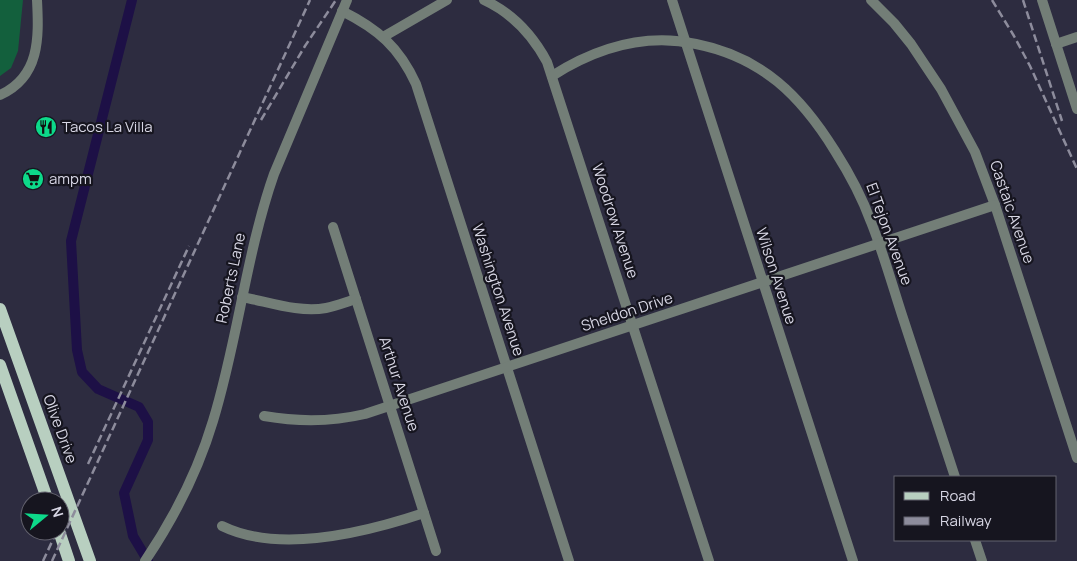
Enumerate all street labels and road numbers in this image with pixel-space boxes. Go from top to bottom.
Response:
street label: Castaic Avenue [985,158,1040,266]
street label: Woodrow Avenue [587,161,644,281]
street label: El Tejon Avenue [861,180,918,288]
street label: Washington Avenue [467,221,530,359]
street label: Wilson Avenue [751,225,802,327]
street label: Roberts Lane [211,231,250,325]
street label: Sheldon Drive [578,287,676,336]
street label: Arthur Avenue [374,334,425,434]
street label: Olive Drive [38,391,83,466]

